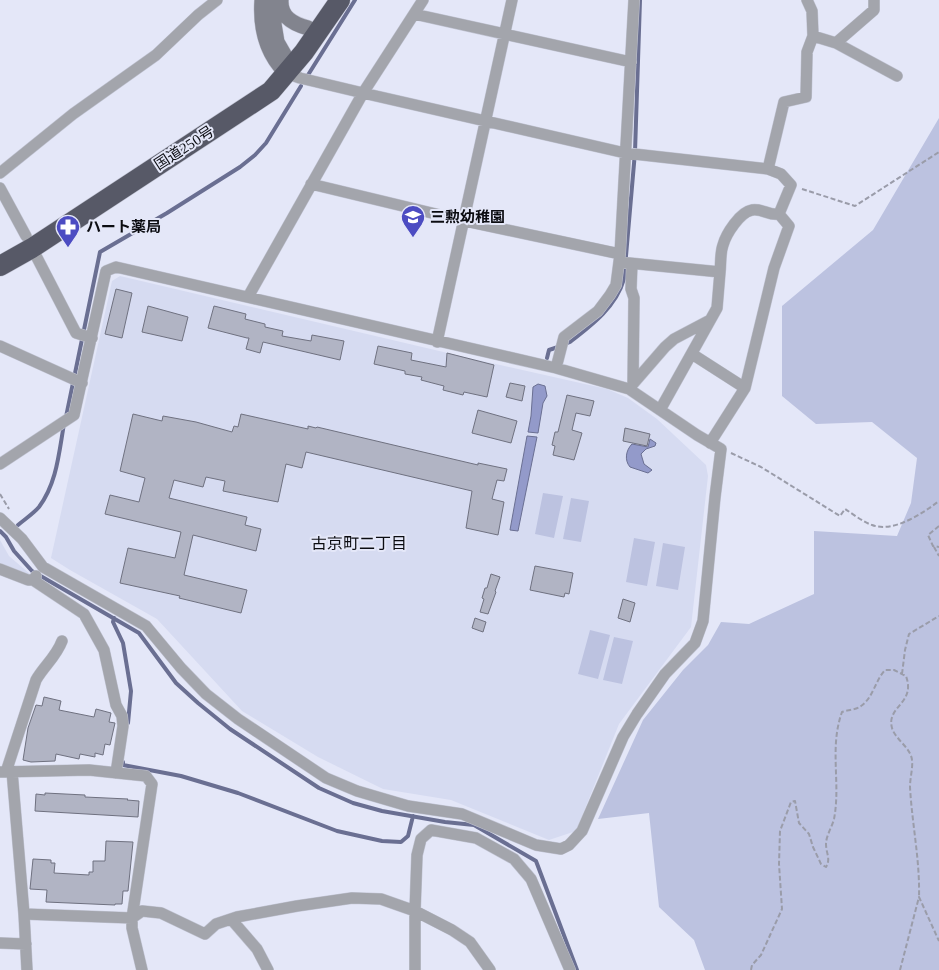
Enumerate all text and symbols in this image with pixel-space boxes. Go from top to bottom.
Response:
street label: 国道250号 [151,123,217,173]
school or university icon: 三勲幼稚園 [400,204,426,238]
place label: 三勲幼稚園 [430,209,505,225]
pharmacy icon: ハート薬局 [55,214,81,248]
place label: ハート薬局 [86,219,161,235]
district label: 古京町二丁目 [311,535,407,552]

